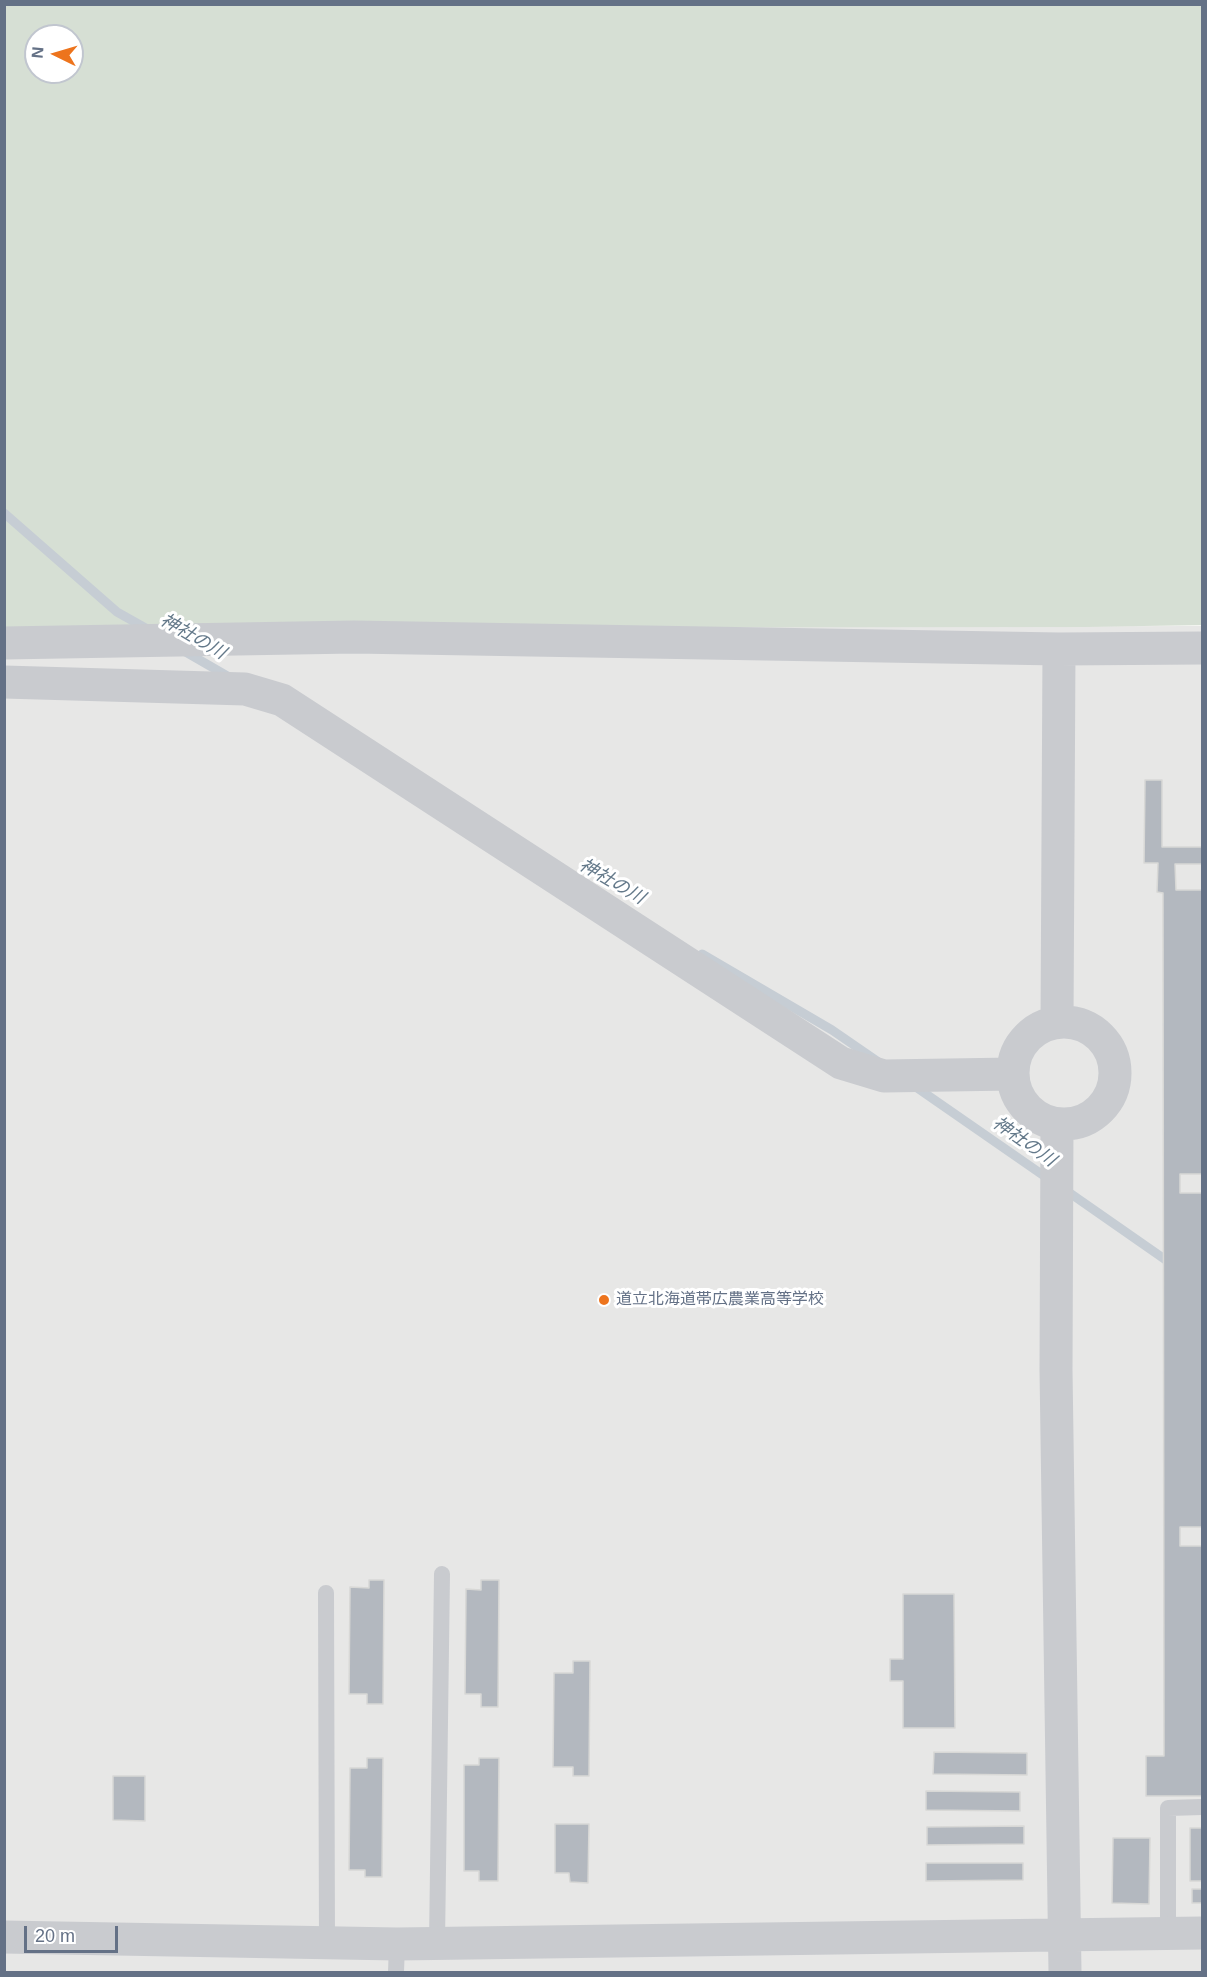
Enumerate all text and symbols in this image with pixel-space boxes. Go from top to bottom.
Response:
north arrow [24,24,84,84]
text: N [29,46,47,59]
water label: 神社の川 [156,610,230,664]
water label: 神社の川 [575,855,649,909]
water label: 神社の川 [988,1113,1060,1171]
place label: 道立北海道帯広農業高等学校 [616,1290,824,1310]
marker: 道立北海道帯広農業高等学校 [597,1293,611,1307]
scale bar [27,1914,122,1952]
text: 20 m [35,1926,75,1946]

